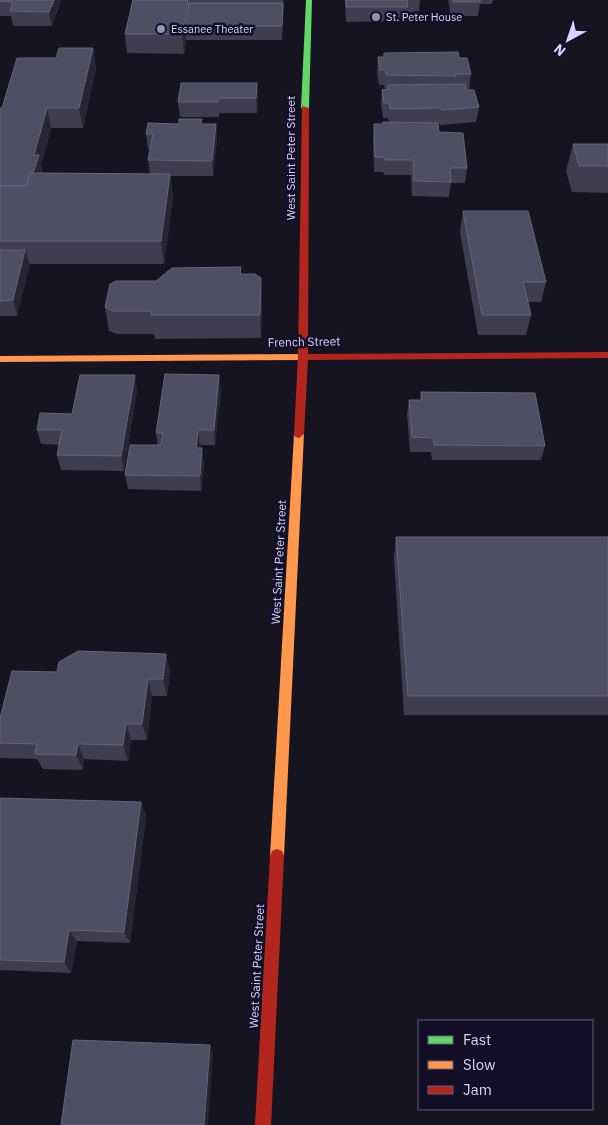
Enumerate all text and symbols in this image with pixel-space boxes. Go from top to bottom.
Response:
place label: St. Peter House [386,10,462,24]
marker: St. Peter House [370,11,382,23]
north arrow [543,15,593,65]
place label: Essanee Theater [171,22,253,36]
marker: Essanee Theater [155,23,167,35]
text: N [550,40,569,60]
street label: West Saint Peter Street [283,96,298,220]
street label: French Street [267,333,341,350]
street label: West Saint Peter Street [268,499,289,625]
street label: West Saint Peter Street [246,903,267,1029]
legend [418,1020,593,1110]
text: Fast [463,1030,491,1049]
text: Slow [463,1055,496,1074]
text: Jam [463,1080,492,1099]

